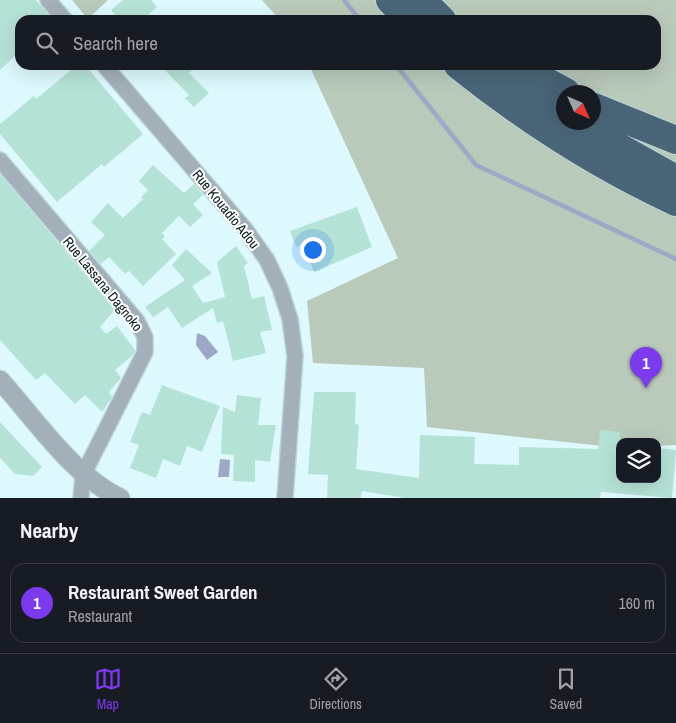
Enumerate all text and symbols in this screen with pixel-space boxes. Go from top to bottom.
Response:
search box [15,15,661,70]
icon: search [33,29,61,57]
text: Search here [73,30,158,56]
north arrow [556,85,601,130]
street label: Rue Kouadio Adou [189,166,263,252]
street label: Rue Lassana Dagnoko [59,233,147,335]
your location [300,237,326,263]
pin: 1 [630,347,662,388]
map controls [616,438,661,483]
button: layers [616,438,661,483]
text: Nearby [20,516,78,545]
text: Restaurant Sweet Garden [68,579,258,605]
text: 1 [33,592,41,614]
text: 160 m [619,592,655,614]
text: Restaurant [68,605,132,627]
tab: Map [94,665,122,713]
tab: Directions [310,665,362,713]
tab: Saved [550,665,582,713]

